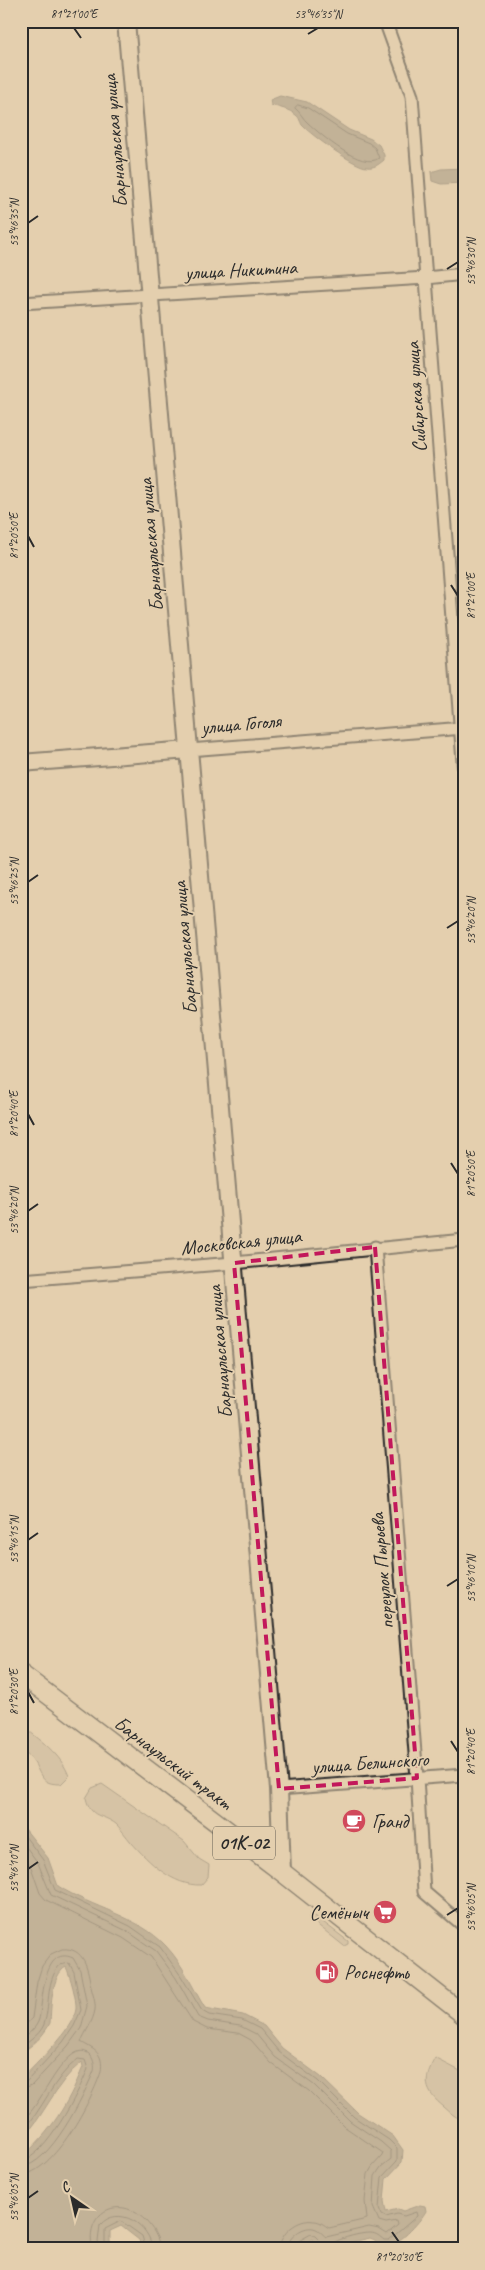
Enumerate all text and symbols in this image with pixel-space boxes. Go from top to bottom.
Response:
text: 81°21'00"E [51,6,99,22]
text: 53°46'35"N [294,6,343,22]
street label: Барнаульская улица [97,72,133,209]
text: 53°46'35"N [6,198,22,247]
text: 53°46'30"N [463,237,479,286]
street label: улица Никитина [183,255,299,285]
street label: Сибирская улица [400,340,432,453]
street label: Барнаульская улица [133,476,169,613]
text: 81°20'50"E [6,511,22,559]
text: 81°21'00"E [463,571,479,619]
street label: улица Гоголя [199,708,284,740]
text: 53°46'25"N [6,857,22,906]
street label: Барнаульская улица [167,879,203,1016]
text: 53°46'20"N [463,896,479,945]
text: 81°20'40"E [6,1089,22,1137]
text: 81°20'50"E [463,1149,479,1197]
text: 53°46'20"N [6,1186,22,1235]
street label: Московская улица [179,1223,304,1261]
street label: Барнаульская улица [202,1283,238,1420]
street label: переулок Пырьева [364,1510,400,1630]
text: 53°46'15"N [6,1515,22,1564]
text: 53°46'10"N [463,1554,479,1603]
text: 81°20'30"E [6,1667,22,1715]
street label: Барнаульский тракт [109,1711,238,1817]
text: 81°20'40"E [463,1727,479,1775]
street label: улица Белинского [310,1746,430,1780]
cafe icon: Гранд [341,1808,367,1834]
place label: Гранд [372,1809,410,1834]
road number: 01К-02 [213,1826,275,1860]
text: 53°46'10"N [6,1844,22,1893]
text: 53°46'05"N [463,1883,479,1932]
supermarket icon: Семёныч [372,1899,398,1925]
place label: Семёныч [310,1900,370,1925]
fuel station icon: Роснефть [314,1959,340,1985]
place label: Роснефть [344,1960,410,1985]
north arrow [48,2172,98,2222]
text: 53°46'05"N [6,2173,22,2222]
text: С [57,2177,74,2197]
text: 81°20'30"E [376,2249,424,2265]

